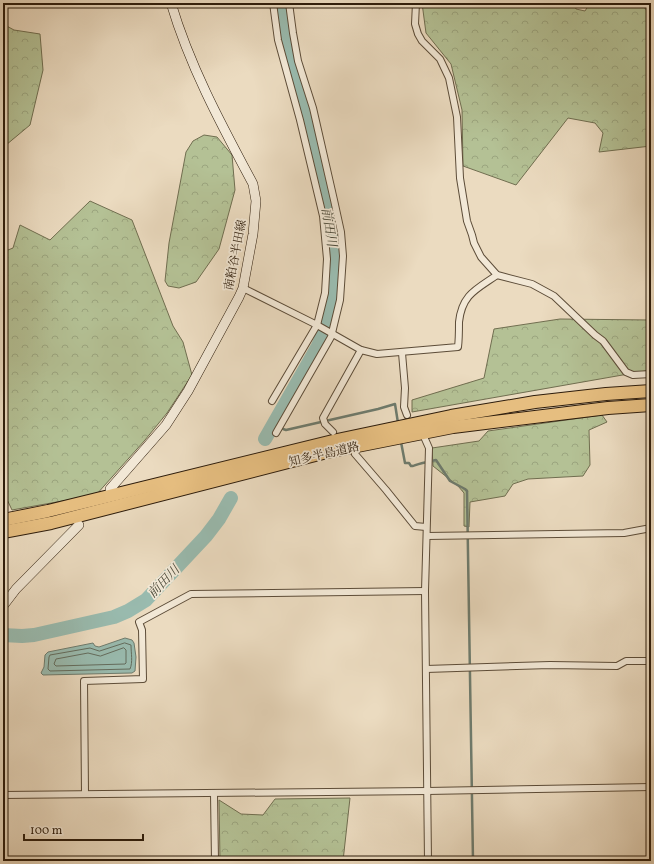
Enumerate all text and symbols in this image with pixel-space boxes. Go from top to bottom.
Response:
water label: 前田川 [316,207,340,250]
street label: 南粕谷半田線 [221,218,251,292]
street label: 知多半島道路 [287,439,361,471]
water label: 前田川 [144,561,186,603]
scale bar [24,816,143,842]
text: 100 m [30,823,63,839]

